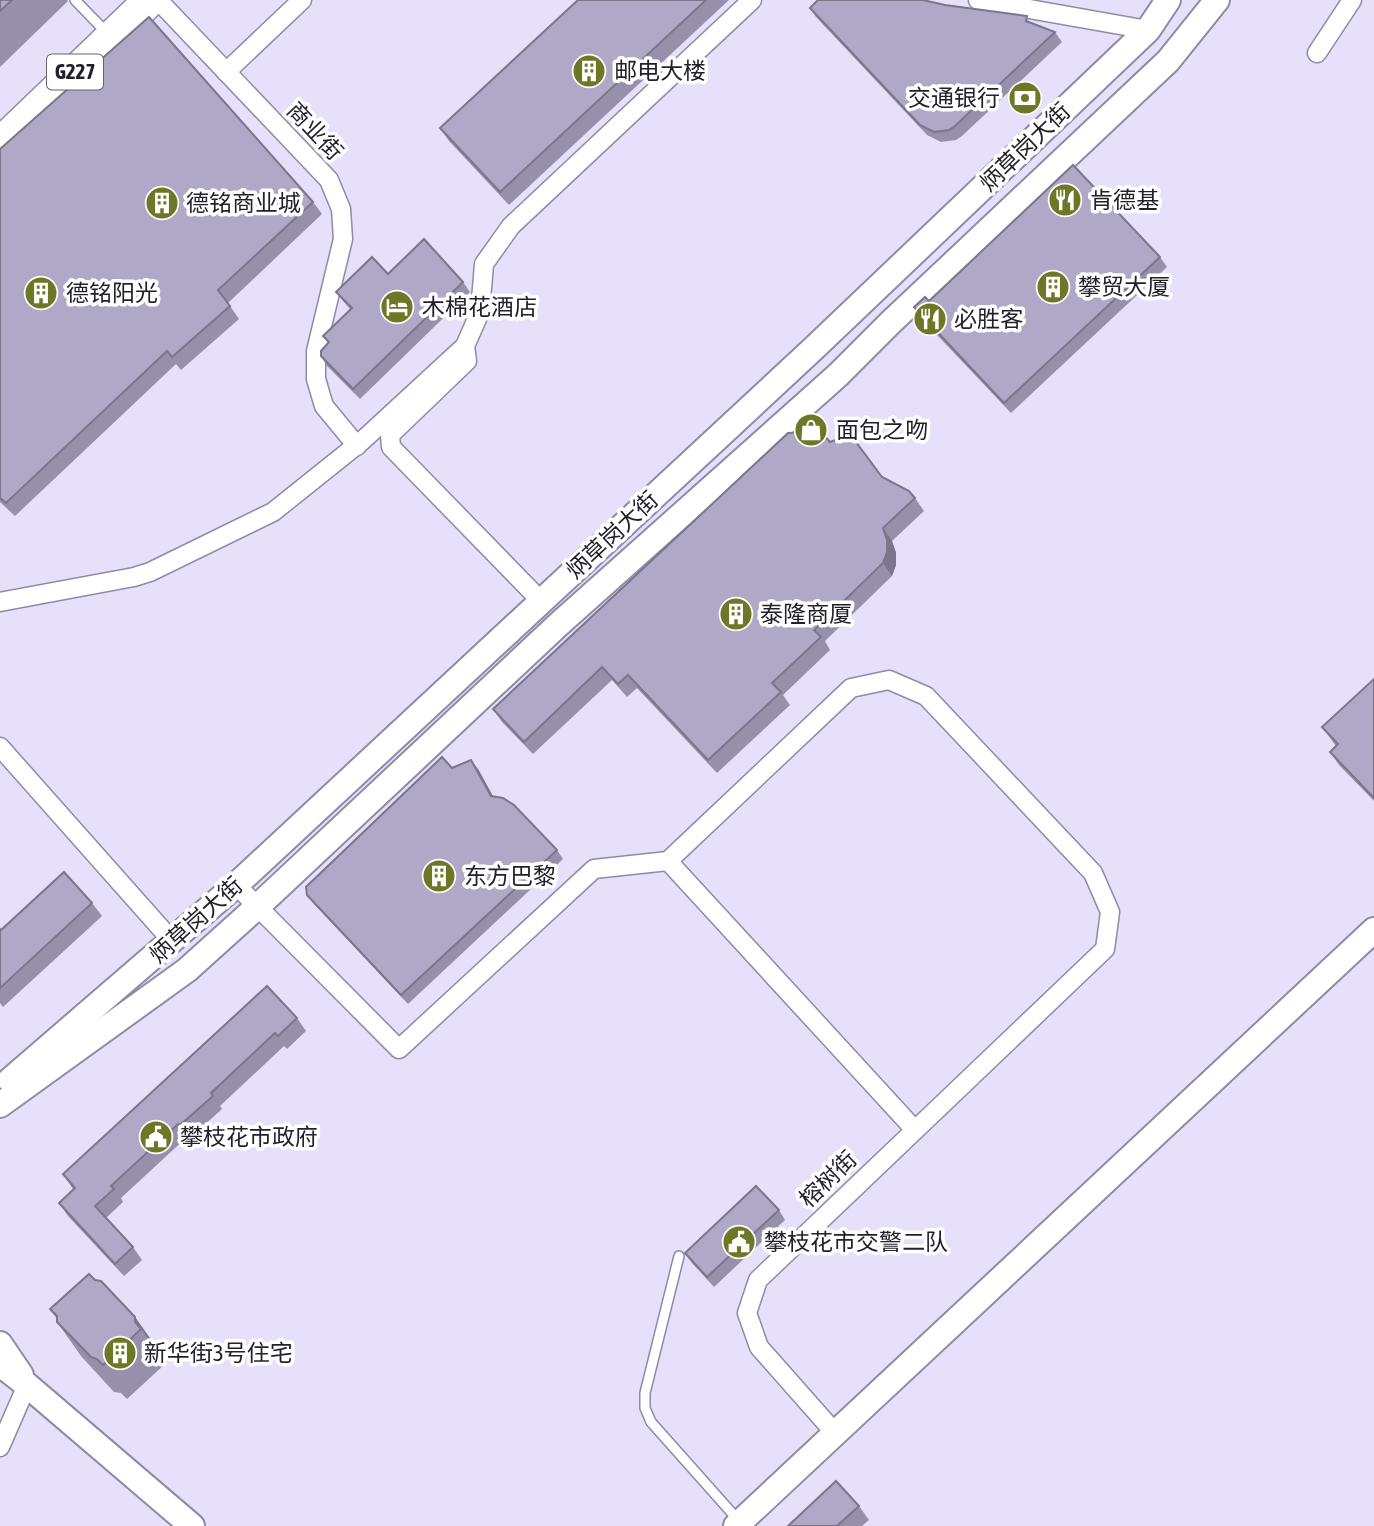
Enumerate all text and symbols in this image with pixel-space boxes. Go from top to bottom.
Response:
building icon: 邮电大楼 [570,52,608,90]
road number: G227 [47,55,103,90]
place label: 邮电大楼 [614,58,706,84]
bank icon: 交通银行 [1006,79,1044,117]
place label: 交通银行 [908,85,1000,111]
street label: 商业街 [282,97,348,165]
street label: 炳草岗大街 [975,98,1075,196]
restaurant icon: 肯德基 [1046,181,1084,219]
building icon: 德铭商业城 [143,184,181,222]
place label: 肯德基 [1090,187,1159,213]
place label: 德铭商业城 [186,190,301,216]
building icon: 攀贸大厦 [1034,268,1072,306]
building icon: 德铭阳光 [22,274,60,312]
place label: 攀贸大厦 [1078,274,1170,300]
place label: 德铭阳光 [66,280,158,306]
hotel icon: 木棉花酒店 [378,288,416,326]
place label: 木棉花酒店 [422,294,537,320]
restaurant icon: 必胜客 [911,300,949,338]
place label: 必胜客 [954,306,1023,332]
shop icon: 面包之吻 [792,411,830,449]
place label: 面包之吻 [836,417,928,443]
street label: 炳草岗大街 [561,486,663,584]
building icon: 泰隆商厦 [717,595,755,633]
place label: 泰隆商厦 [760,601,852,627]
building icon: 东方巴黎 [420,857,458,895]
place label: 东方巴黎 [464,863,556,889]
street label: 炳草岗大街 [145,872,247,968]
public building icon: 攀枝花市政府 [137,1118,175,1156]
place label: 攀枝花市政府 [180,1124,318,1150]
street label: 榕树街 [794,1146,862,1212]
public building icon: 攀枝花市交警二队 [720,1223,758,1261]
place label: 攀枝花市交警二队 [764,1229,948,1255]
building icon: 新华街3号住宅 [101,1334,139,1372]
place label: 新华街3号住宅 [144,1340,293,1366]

